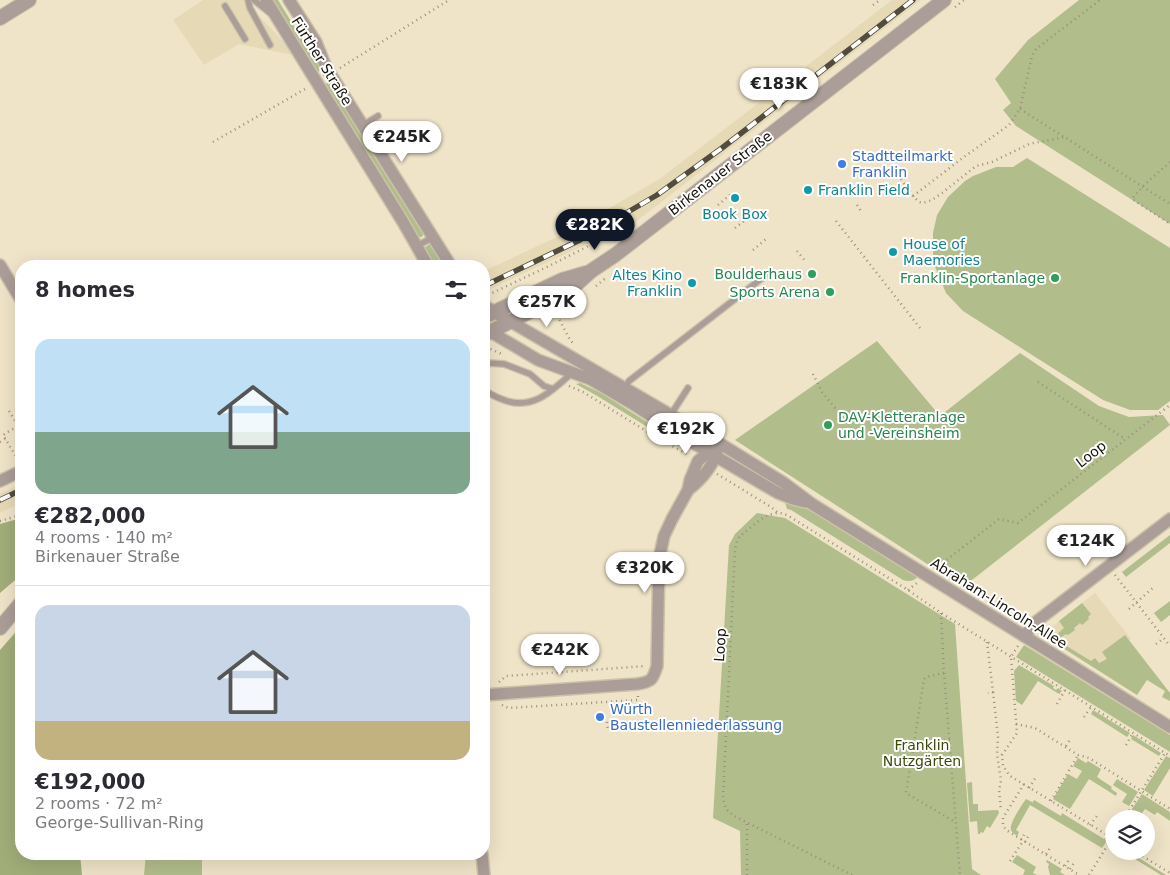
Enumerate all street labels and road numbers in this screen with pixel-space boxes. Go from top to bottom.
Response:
street label: Fürther Straße [288,14,356,108]
street label: Birkenauer Straße [665,128,775,218]
street label: Loop [1073,437,1109,471]
street label: Abraham-Lincoln-Allee [928,554,1070,652]
street label: Loop [711,628,729,662]

